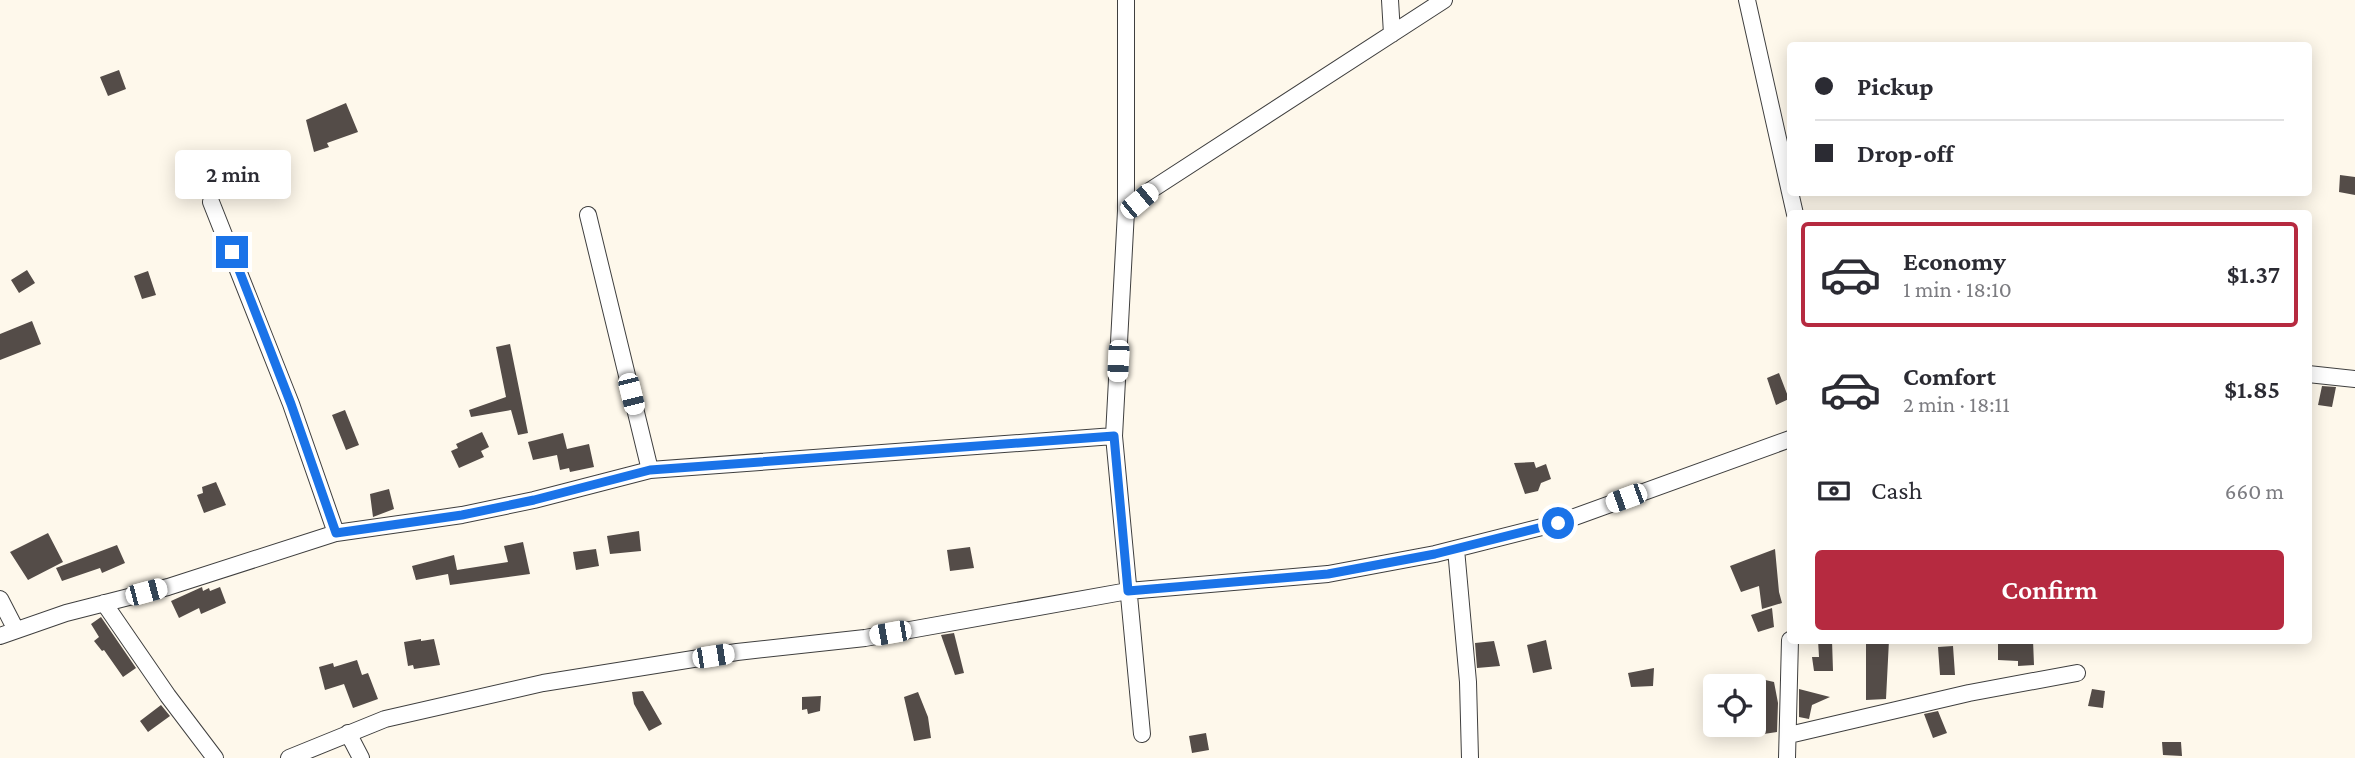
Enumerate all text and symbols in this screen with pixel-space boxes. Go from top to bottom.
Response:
text: Pickup [1857,72,1934,101]
text: Drop-off [1857,139,1954,168]
callout: 2 min [174,150,290,200]
text: 2 min [206,161,260,187]
car [1117,179,1162,223]
route end [216,236,248,268]
icon: car [1819,243,1882,306]
text: Economy [1903,247,2006,276]
text: $1.37 [2227,260,2280,289]
text: 1 min · 18:10 [1903,276,2012,302]
car [1107,339,1130,383]
icon: car [1819,358,1882,421]
text: Comfort [1903,362,1996,391]
car [616,371,647,417]
text: $1.85 [2224,375,2280,404]
text: 2 min · 18:11 [1903,391,2010,417]
icon: cash [1815,472,1853,510]
text: Cash [1871,476,1922,505]
text: 660 m [2225,478,2284,504]
car [1603,481,1650,515]
route start [1542,507,1574,539]
button: Confirm [1815,550,2284,630]
car [123,576,170,608]
car [868,619,913,647]
car [691,642,736,670]
map controls [1703,674,1766,737]
button: locate [1703,674,1766,737]

